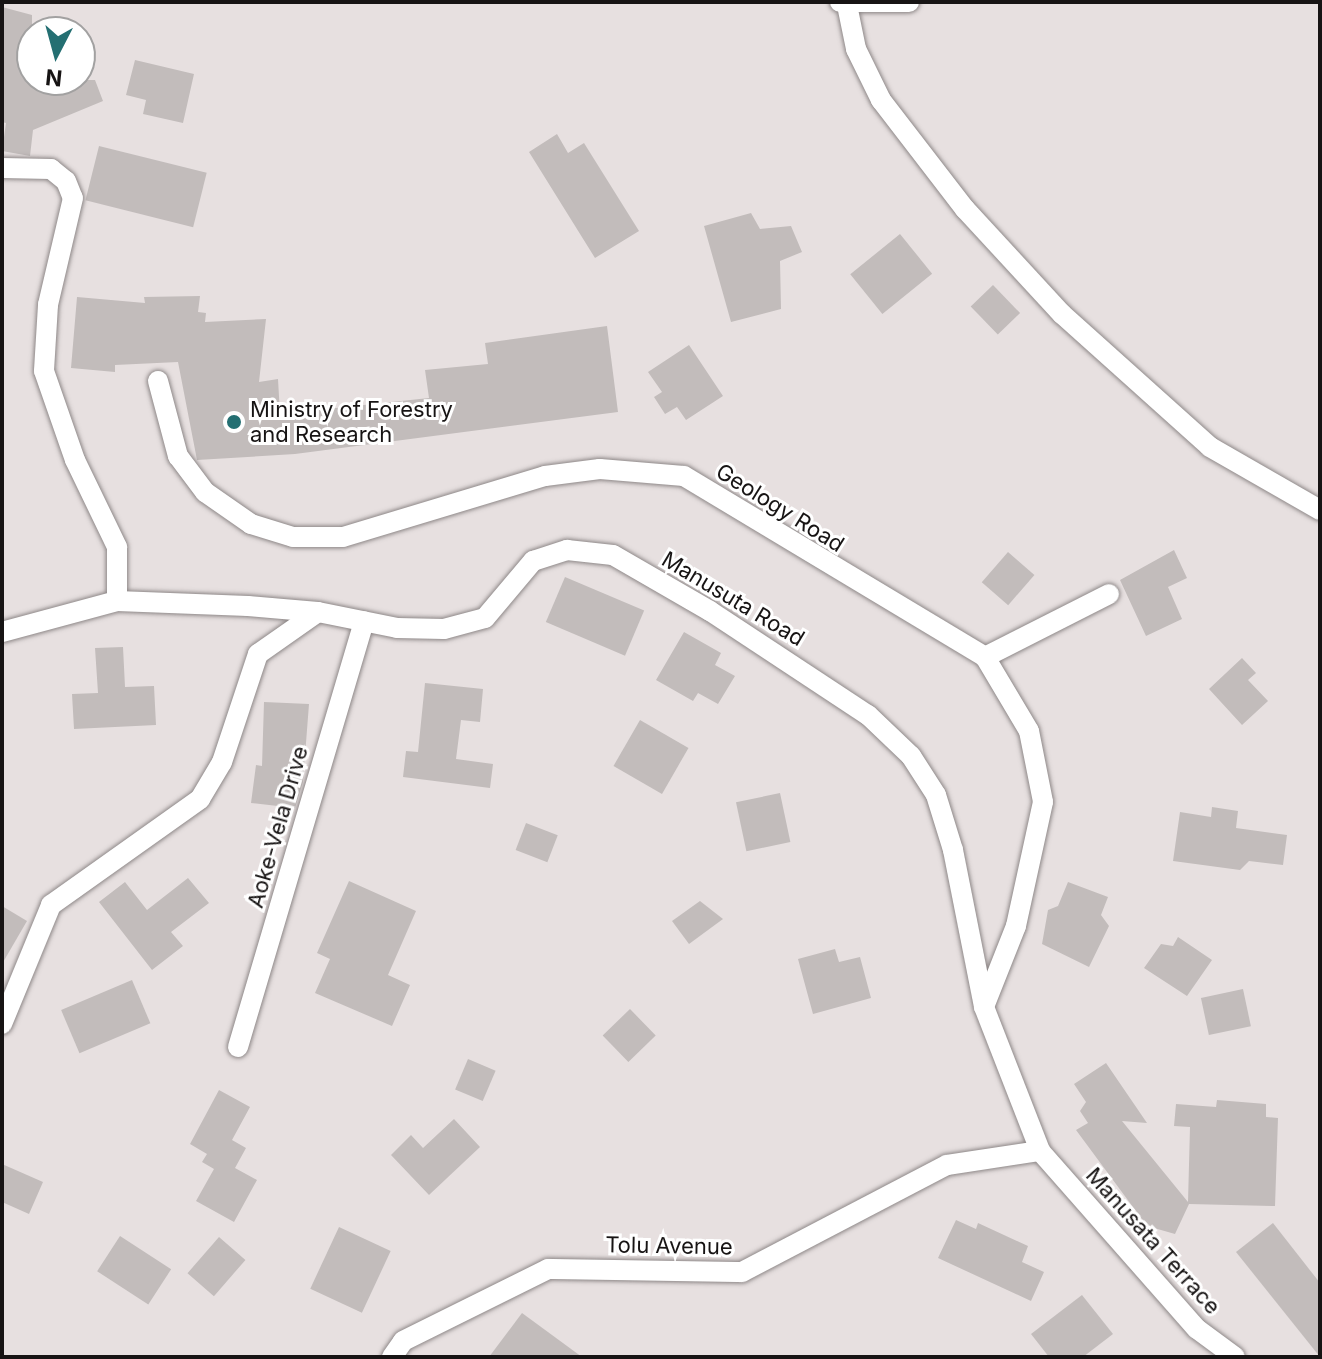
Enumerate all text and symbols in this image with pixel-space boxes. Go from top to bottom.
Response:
north arrow [16,16,96,96]
text: N [44,64,63,92]
place label: Ministry of Forestry and Research [250,396,453,448]
marker: Ministry of Forestry and Research [225,413,243,431]
street label: Geology Road [711,458,849,558]
street label: Manusuta Road [657,546,809,652]
street label: Aoke-Vela Drive [242,743,314,911]
street label: Manusata Terrace [1080,1162,1226,1320]
street label: Tolu Avenue [605,1232,733,1260]

